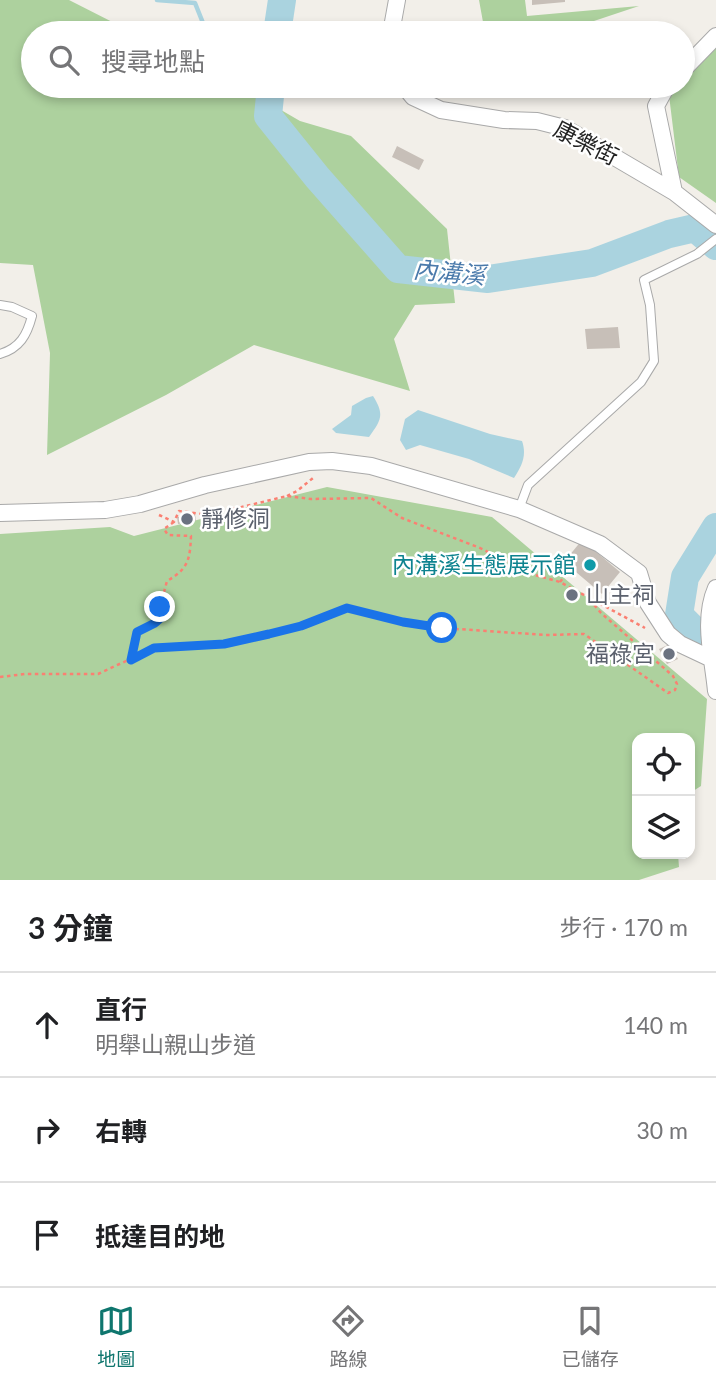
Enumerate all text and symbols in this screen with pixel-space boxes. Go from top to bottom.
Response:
search box [21,21,695,98]
icon: search [45,41,83,79]
text: 搜尋地點 [101,45,205,77]
street label: 康樂街 [549,114,624,170]
water label: 內溝溪 [412,254,489,289]
place label: 靜修洞 [201,504,270,532]
marker: 靜修洞 [179,511,195,527]
place label: 內溝溪生態展示館 [392,550,576,578]
marker: 內溝溪生態展示館 [582,557,598,573]
place label: 山主祠 [586,580,655,608]
marker: 山主祠 [564,587,580,603]
route end [144,591,175,622]
route start [426,612,457,643]
place label: 福祿宮 [586,639,655,667]
marker: 福祿宮 [661,646,677,662]
map controls [632,733,695,859]
button: locate [632,733,695,796]
button: layers [632,796,695,859]
text: 3 分鐘 [28,909,113,945]
text: 步行 · 170 m [559,913,688,941]
text: 直行 [95,993,147,1025]
icon: ahead [28,1006,66,1044]
text: 140 m [623,1011,688,1039]
text: 明舉山親山步道 [95,1030,256,1058]
icon: right [28,1111,66,1149]
text: 右轉 [95,1115,147,1147]
text: 30 m [637,1116,688,1144]
icon: arrive [28,1216,66,1254]
text: 抵達目的地 [95,1220,225,1252]
tab: 地圖 [97,1302,135,1371]
tab: 路線 [329,1302,368,1371]
tab: 已儲存 [562,1302,619,1371]

